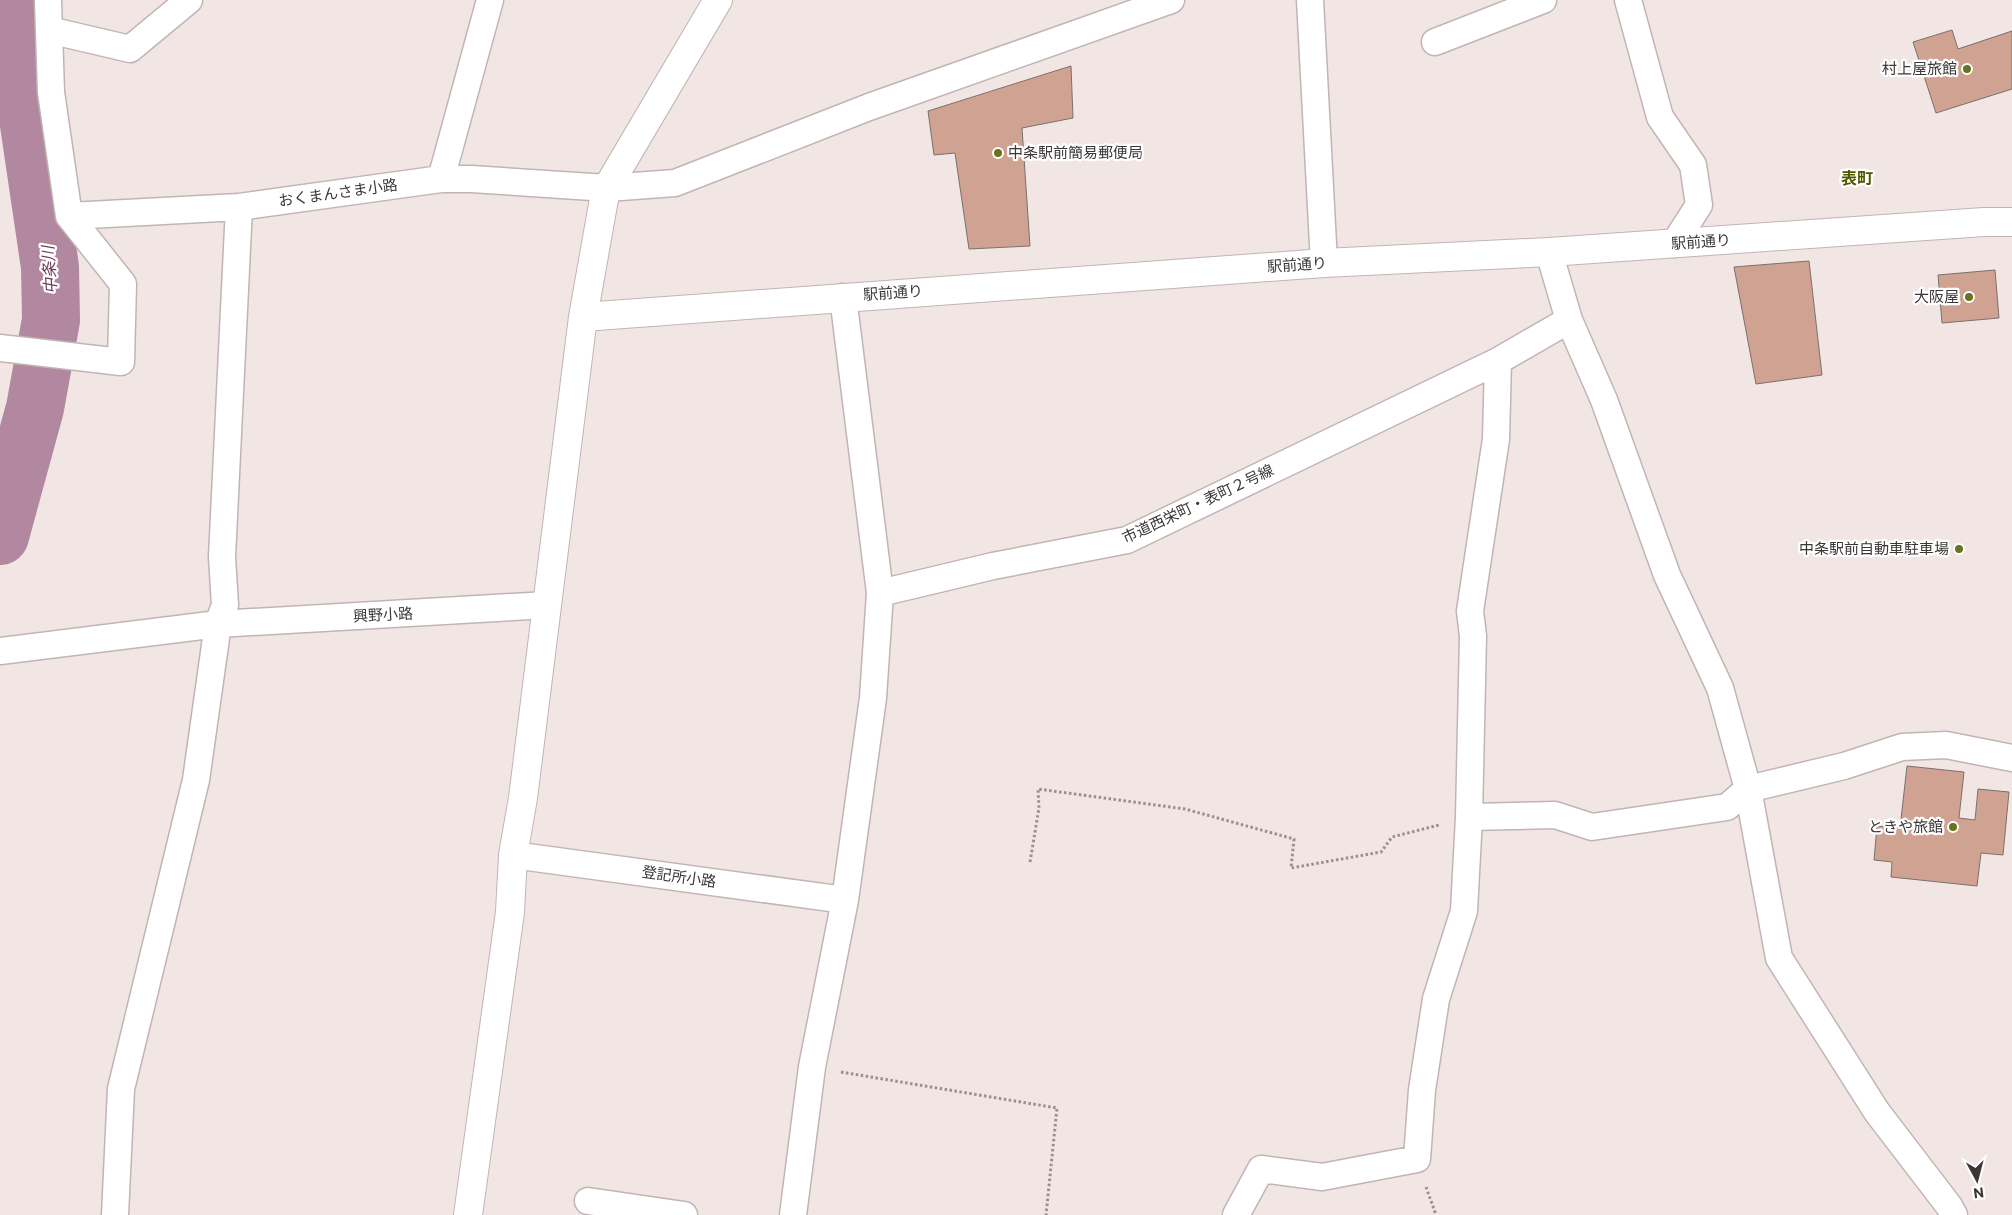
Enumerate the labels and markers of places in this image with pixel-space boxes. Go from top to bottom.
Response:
place label: 村上屋旅館 [1882,59,1957,77]
marker: 村上屋旅館 [1961,63,1973,75]
place label: 中条駅前簡易郵便局 [1008,143,1143,161]
marker: 中条駅前簡易郵便局 [992,147,1004,159]
place label: 大阪屋 [1914,287,1959,305]
marker: 大阪屋 [1963,291,1975,303]
place label: 中条駅前自動車駐車場 [1799,539,1949,557]
marker: 中条駅前自動車駐車場 [1953,543,1965,555]
place label: ときや旅館 [1868,817,1943,835]
marker: ときや旅館 [1947,821,1959,833]

